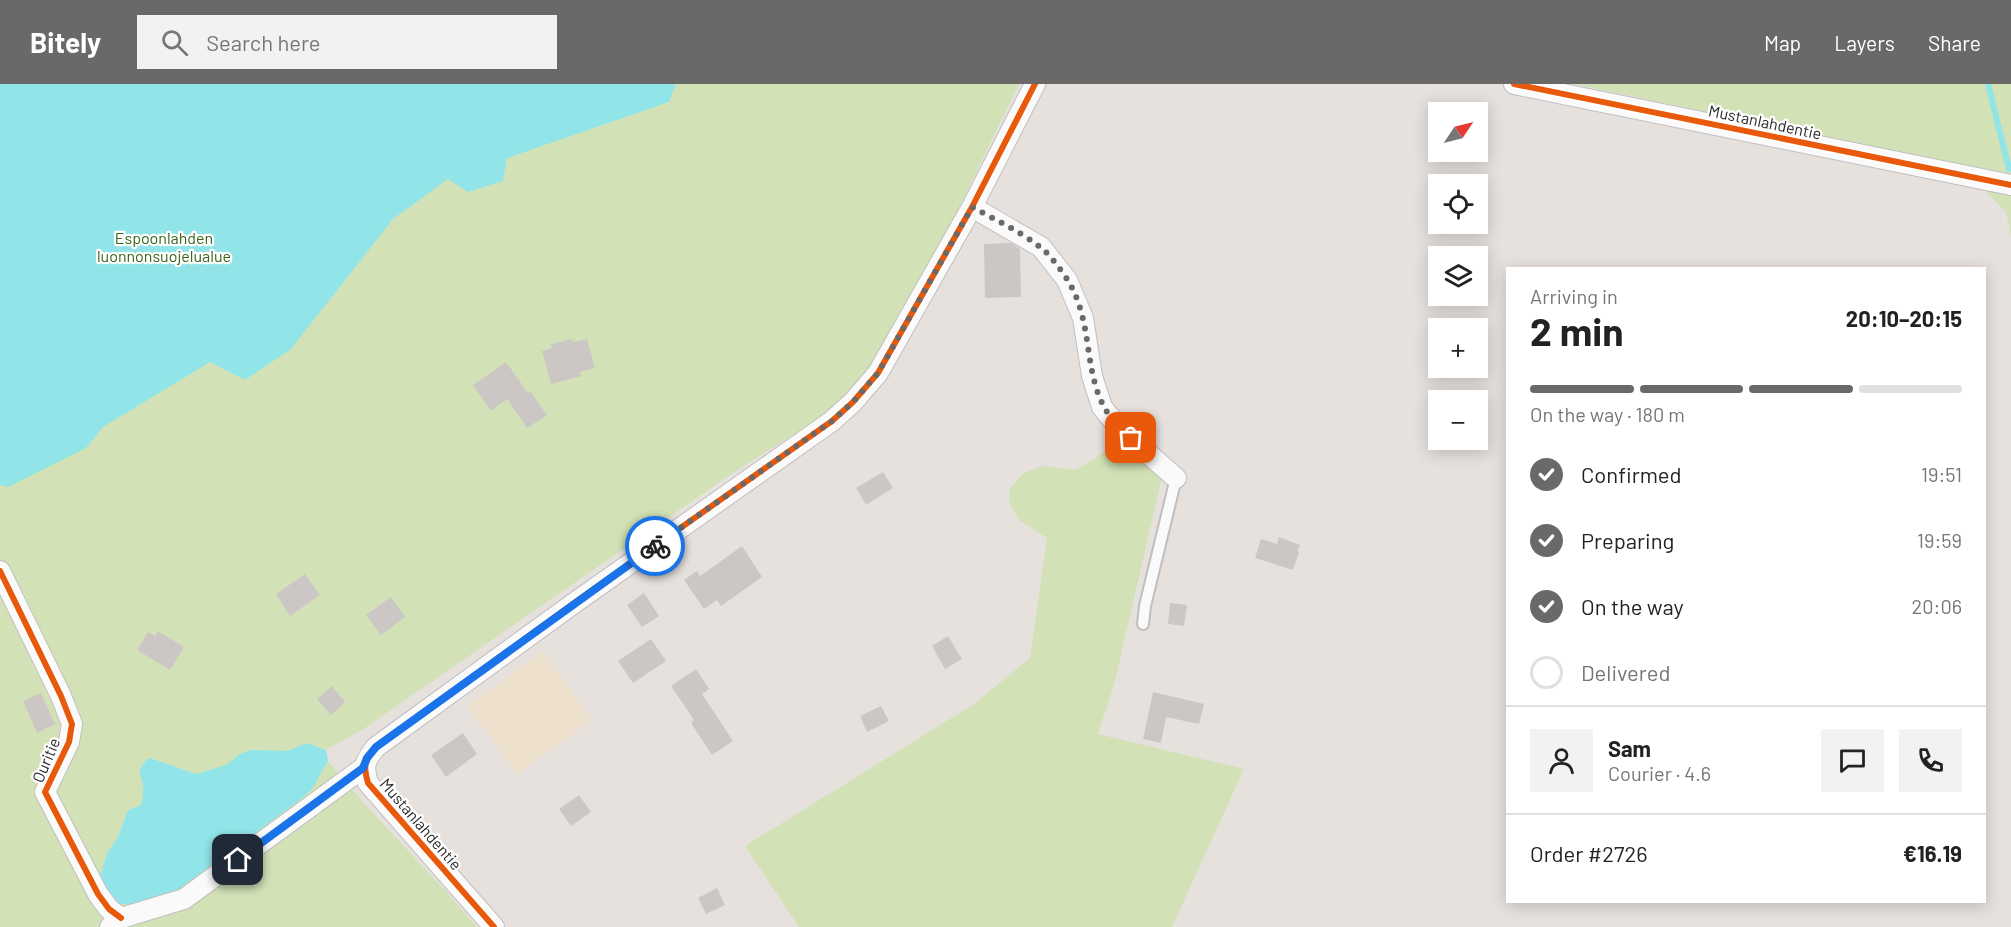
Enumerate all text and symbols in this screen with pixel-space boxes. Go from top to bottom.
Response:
search box [137,15,557,69]
text: Bitely [30,25,101,59]
icon: search [158,26,191,59]
text: Search here [206,29,321,55]
text: Map [1764,30,1801,55]
text: Layers [1834,30,1895,55]
text: Share [1928,30,1981,55]
street label: Mustanlahdentie [1707,100,1823,143]
north arrow [1428,102,1488,162]
map controls [1428,102,1488,450]
button: locate [1428,174,1488,234]
park label: Espoonlahden luonnonsuojelualue [97,228,231,265]
button: layers [1428,246,1488,306]
text: Arriving in [1530,284,1618,308]
text: 20:10–20:15 [1846,305,1962,331]
text: 2 min [1530,307,1623,354]
button: + [1428,318,1488,378]
button: − [1428,390,1488,450]
text: On the way · 180 m [1530,402,1685,426]
pin [1105,412,1156,463]
icon: bag [1114,421,1147,454]
icon: check [1530,458,1563,491]
text: Confirmed [1581,461,1681,487]
text: 19:51 [1921,462,1962,486]
courier [625,516,685,576]
icon: check [1530,524,1563,557]
text: Preparing [1581,527,1674,553]
text: 19:59 [1917,528,1962,552]
icon: bike [639,530,672,563]
icon: check [1530,590,1563,623]
text: On the way [1581,593,1684,619]
text: 20:06 [1912,594,1962,618]
text: Delivered [1581,659,1670,685]
button: person [1530,729,1593,792]
button: chat [1821,729,1884,792]
button: phone [1899,729,1962,792]
street label: Ouritie [28,735,63,785]
text: Sam [1608,735,1651,761]
text: Courier · 4.6 [1608,761,1711,785]
street label: Mustanlahdentie [376,774,466,873]
pin [212,834,263,885]
text: Order #2726 [1530,840,1648,866]
text: €16.19 [1903,840,1962,866]
icon: home [221,843,254,876]

